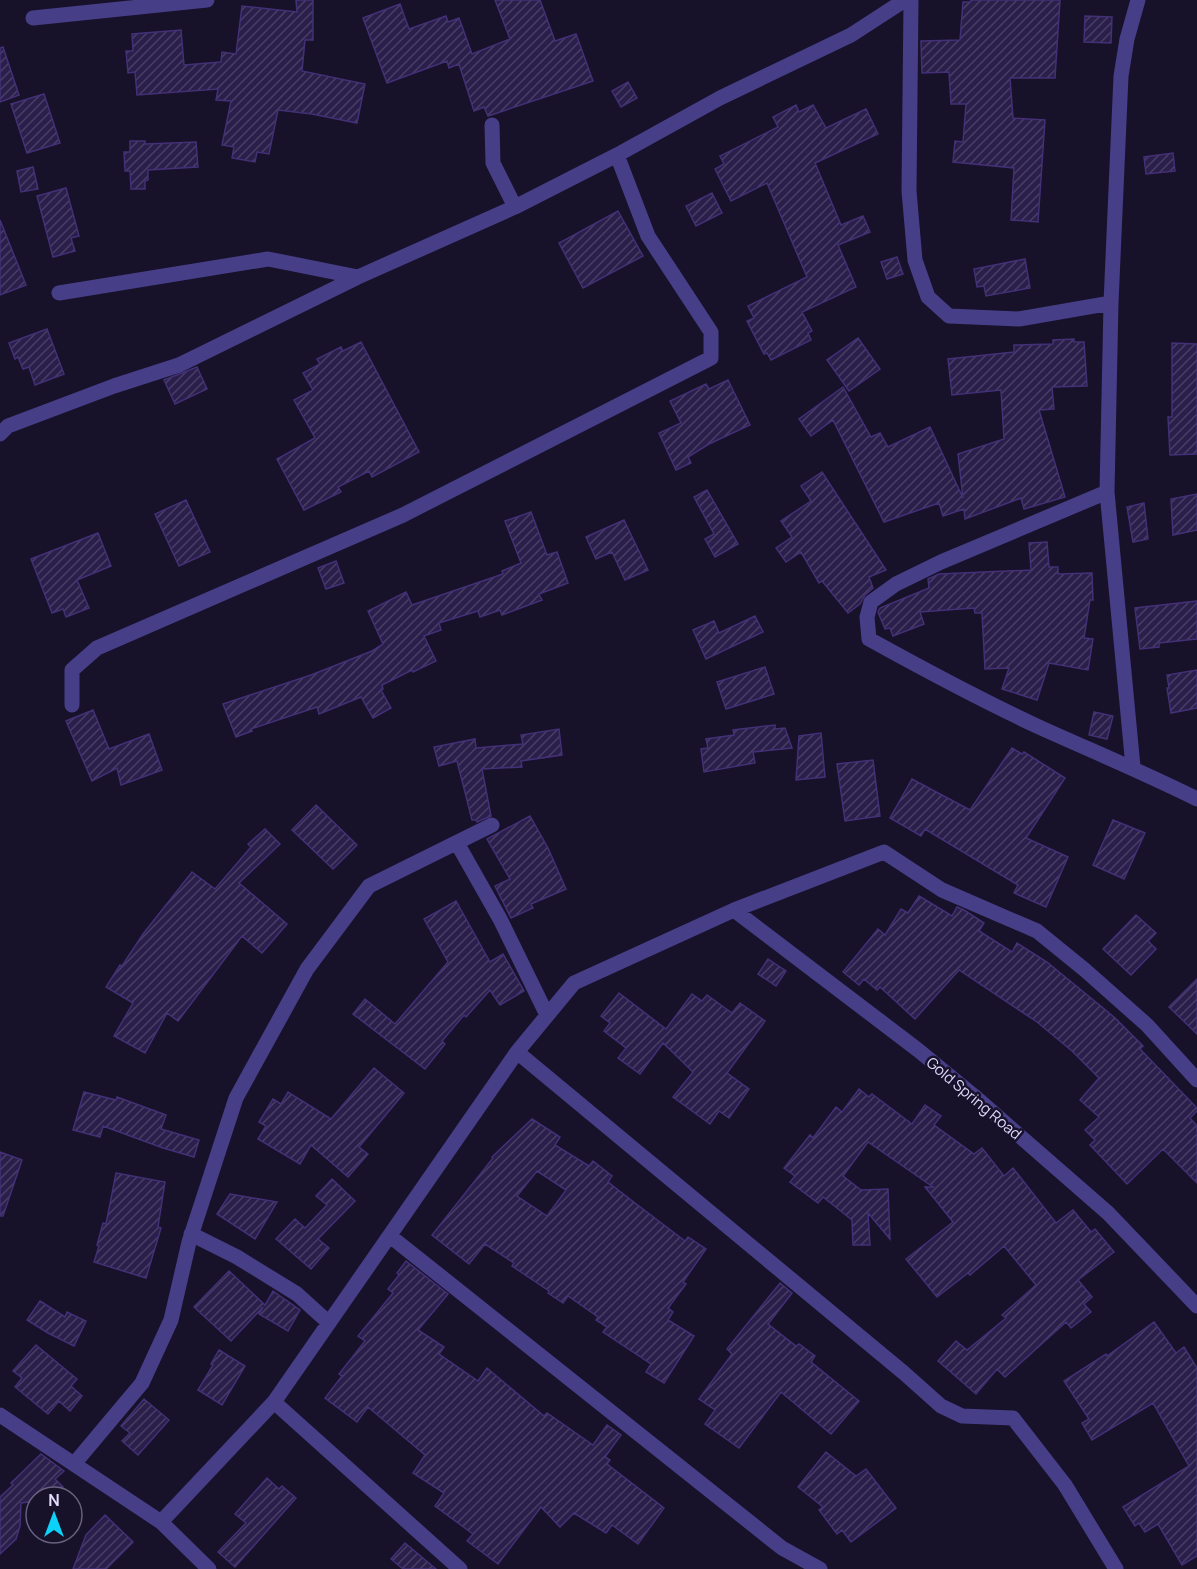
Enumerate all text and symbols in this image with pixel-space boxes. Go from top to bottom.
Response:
street label: Gold Spring Road [922,1052,1026,1144]
north arrow [24,1485,84,1545]
text: N [48,1489,60,1511]

